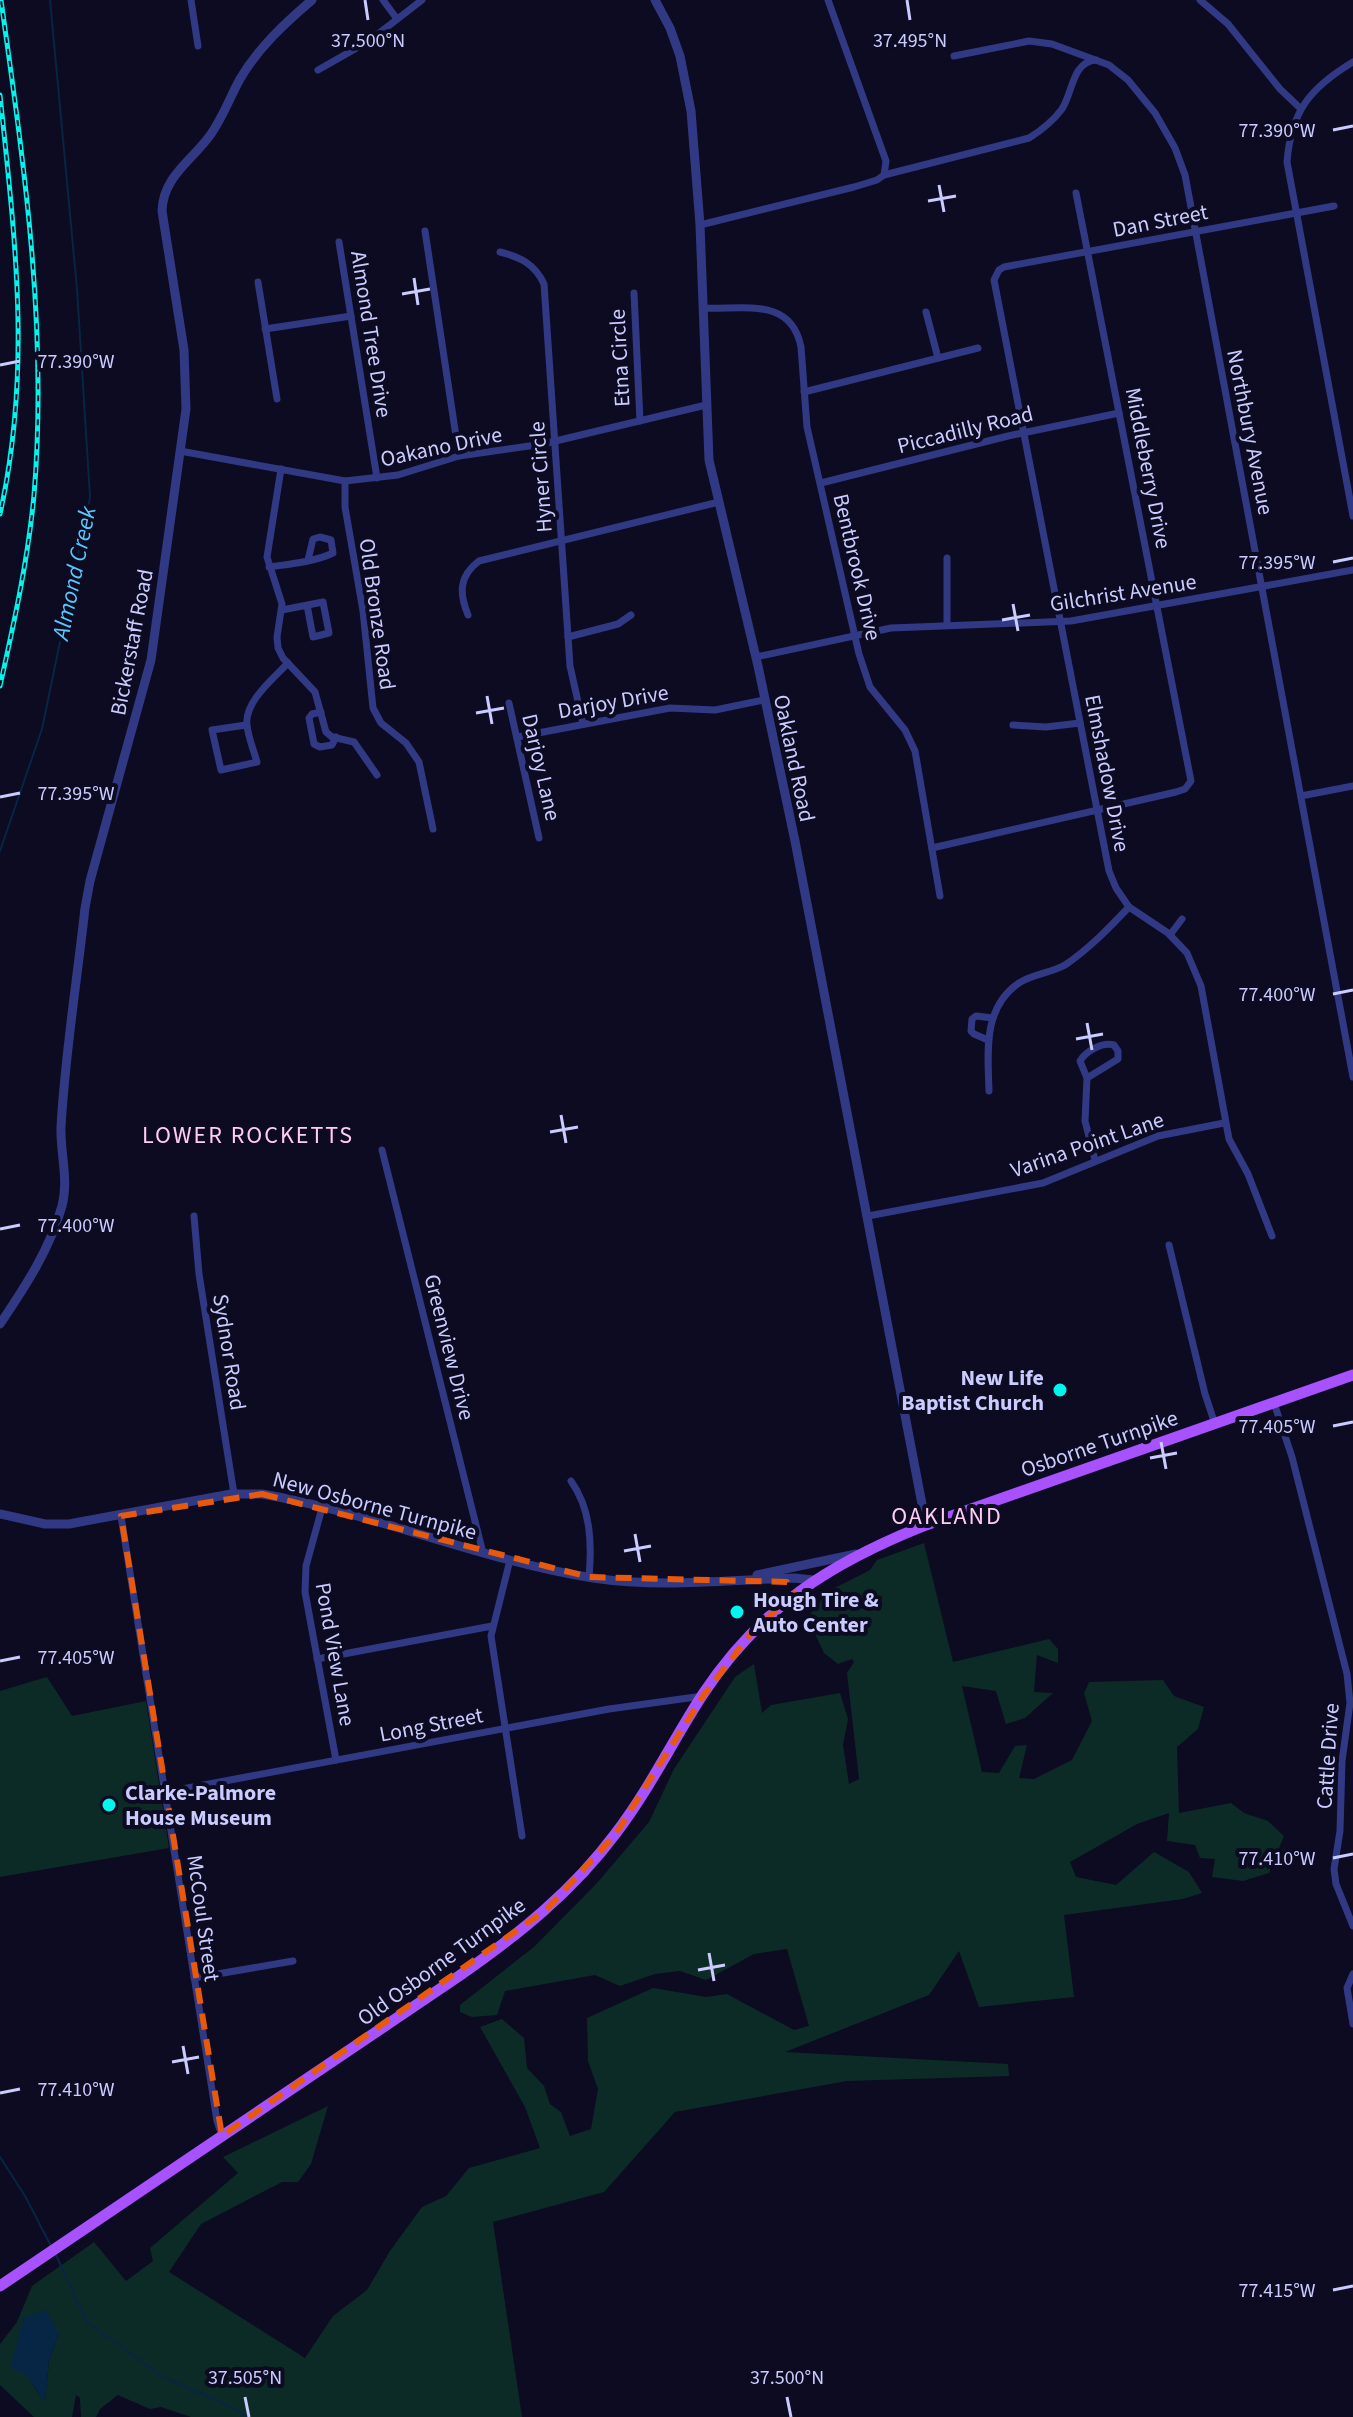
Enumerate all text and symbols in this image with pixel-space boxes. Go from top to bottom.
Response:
text: 37.500°N [331,27,405,55]
text: 37.495°N [873,27,947,55]
text: 77.390°W [1238,117,1316,145]
street label: Dan Street [1110,196,1211,246]
street label: Almond Tree Drive [342,248,400,420]
street label: Etna Circle [601,308,639,408]
street label: Northbury Avenue [1218,347,1282,518]
text: 77.390°W [37,348,115,376]
street label: Middleberry Drive [1117,385,1179,552]
street label: Piccadilly Road [894,398,1037,462]
street label: Oakano Drive [377,418,505,475]
street label: Hyner Circle [521,420,561,534]
street label: Bentbrook Drive [825,491,889,644]
water label: Almond Creek [43,503,106,645]
street label: Old Bronze Road [351,536,403,692]
text: 77.395°W [1238,549,1316,577]
street label: Bickerstaff Road [102,566,162,718]
street label: Gilchrist Avenue [1048,566,1199,620]
street label: Darjoy Drive [555,676,671,727]
street label: Oakland Road [765,692,823,825]
street label: Elmshadow Drive [1076,692,1138,855]
street label: Darjoy Lane [513,711,569,824]
text: 77.395°W [37,780,115,808]
text: 77.400°W [1238,981,1316,1009]
street label: Varina Point Lane [1006,1104,1168,1186]
district label: LOWER ROCKETTS [142,1118,354,1153]
text: 77.400°W [37,1212,115,1240]
street label: Greenview Drive [415,1271,483,1424]
street label: Sydnor Road [204,1292,254,1413]
place label: New Life Baptist Church [901,1362,1044,1419]
marker: New Life Baptist Church [1051,1381,1069,1399]
street label: Osborne Turnpike [1016,1402,1182,1486]
text: 77.405°W [1238,1413,1316,1441]
street label: New Osborne Turnpike [269,1463,480,1549]
district label: OAKLAND [891,1499,1003,1534]
street label: Pond View Lane [307,1580,363,1729]
place label: Hough Tire & Auto Center [752,1584,879,1641]
marker: Hough Tire & Auto Center [728,1603,746,1621]
text: 77.405°W [37,1644,115,1672]
street label: Long Street [377,1699,486,1751]
street label: Cattle Drive [1308,1702,1348,1810]
place label: Clarke-Palmore House Museum [125,1777,276,1834]
marker: Clarke-Palmore House Museum [100,1796,118,1814]
text: 77.410°W [1238,1845,1316,1873]
street label: McCoul Street [178,1853,228,1984]
street label: Old Osborne Turnpike [351,1890,532,2034]
text: 77.410°W [37,2076,115,2104]
text: 77.415°W [1238,2277,1316,2305]
text: 37.505°N [208,2364,282,2392]
text: 37.500°N [750,2364,824,2392]

